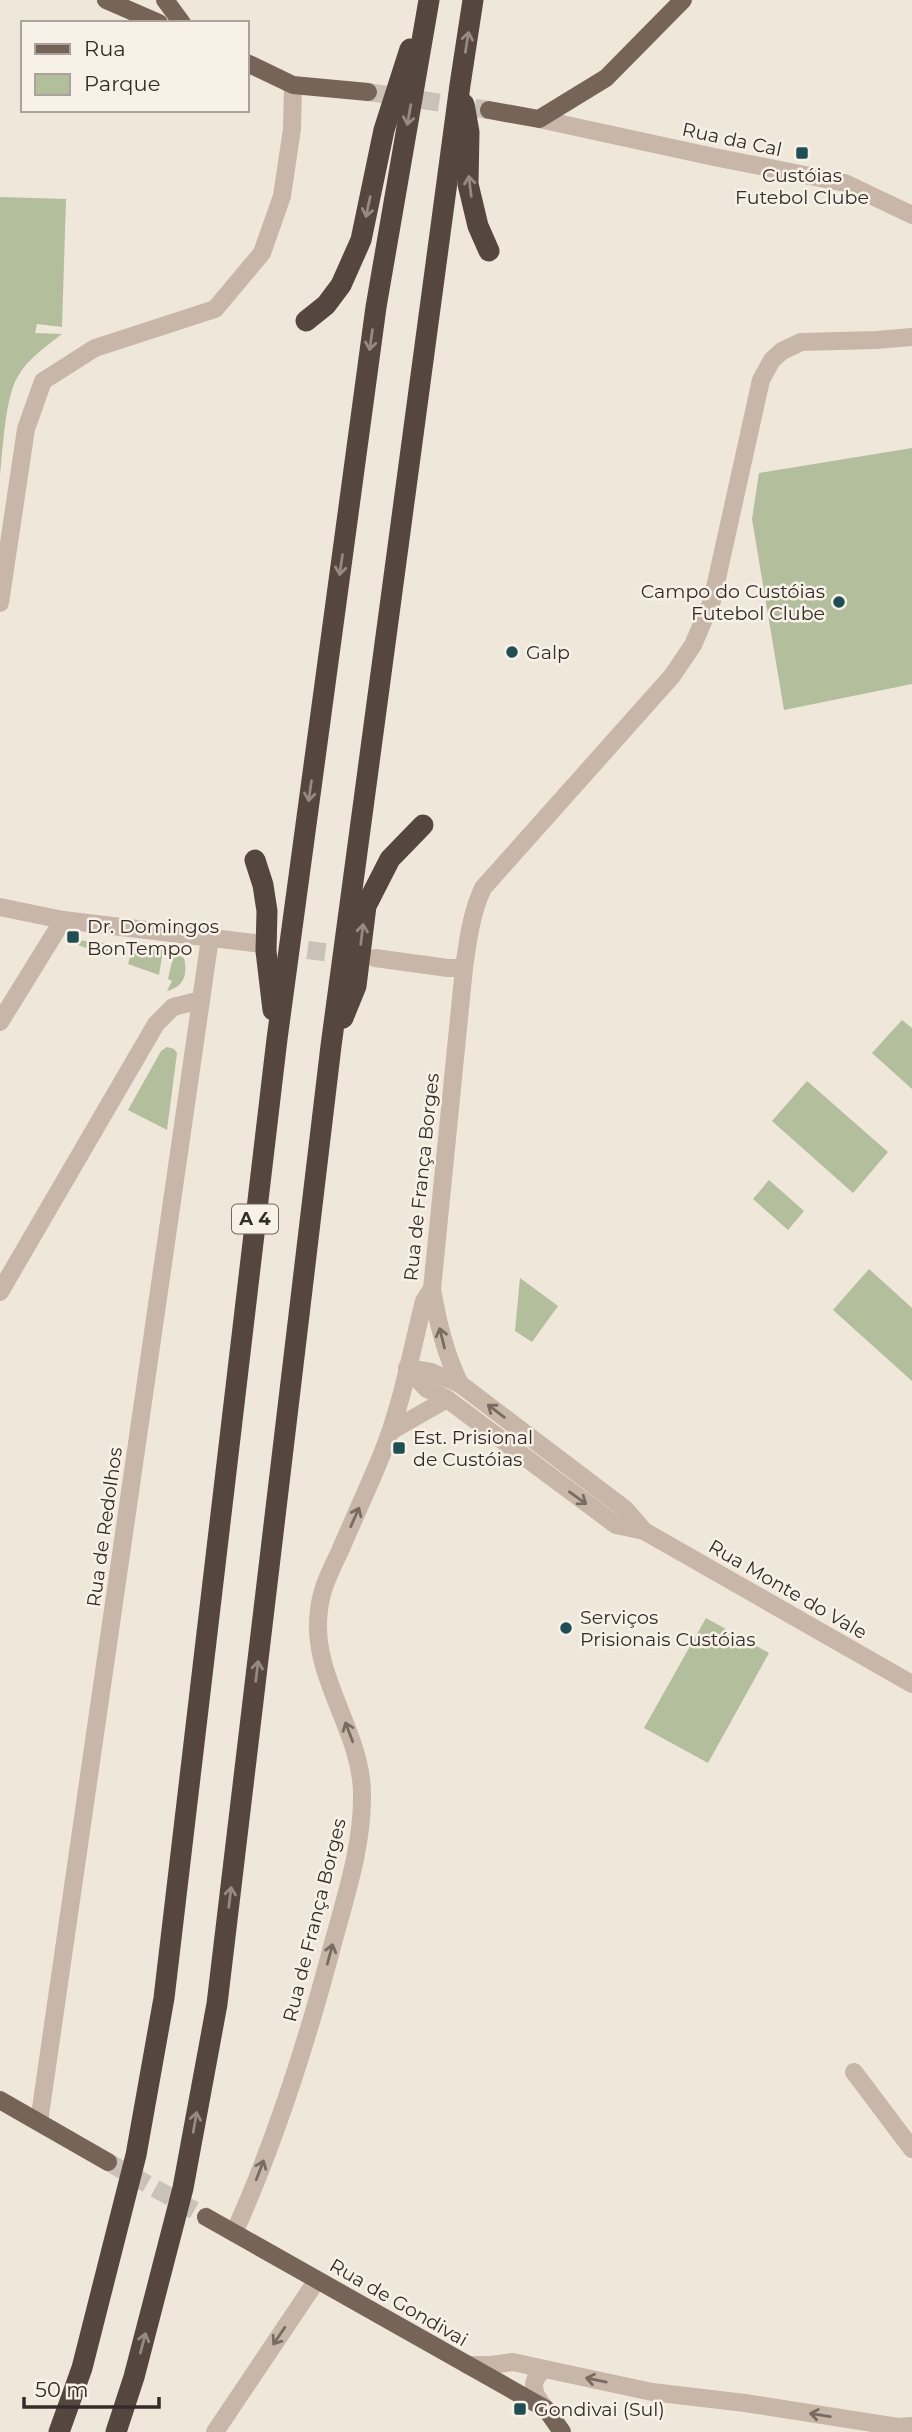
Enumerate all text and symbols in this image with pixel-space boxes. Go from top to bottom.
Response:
legend [21,21,248,112]
one-way arrow [461,31,474,54]
text: Rua [84,36,126,61]
text: Parque [84,71,160,96]
one-way arrow [402,104,415,126]
street label: Rua da Cal [680,118,784,161]
marker: Custóias Futebol Clube [794,145,810,161]
place label: Custóias Futebol Clube [735,164,869,209]
one-way arrow [464,175,477,198]
one-way arrow [360,195,374,218]
one-way arrow [364,328,377,351]
one-way arrow [334,553,347,576]
place label: Campo do Custóias Futebol Clube [641,580,825,625]
marker: Campo do Custóias Futebol Clube [831,594,847,610]
place label: Galp [526,641,570,664]
marker: Galp [504,644,520,660]
one-way arrow [303,779,316,802]
place label: Dr. Domingos BonTempo [87,915,219,960]
one-way arrow [356,923,369,946]
marker: Dr. Domingos BonTempo [65,929,81,945]
street label: Rua de França Borges [399,1072,444,1282]
road number: A 4 [232,1204,278,1234]
one-way arrow [435,1327,448,1350]
one-way arrow [487,1403,506,1418]
place label: Est. Prisional de Custóias [413,1426,533,1471]
marker: Est. Prisional de Custóias [391,1440,407,1456]
street label: Rua de Redolhos [82,1446,127,1608]
one-way arrow [568,1490,587,1505]
one-way arrow [349,1507,362,1528]
street label: Rua Monte do Vale [704,1535,871,1644]
place label: Serviços Prisionais Custóias [580,1606,756,1651]
marker: Serviços Prisionais Custóias [558,1620,574,1636]
one-way arrow [250,1661,263,1683]
one-way arrow [341,1721,354,1743]
street label: Rua de França Borges [278,1816,351,2024]
one-way arrow [223,1886,236,1909]
one-way arrow [324,1943,337,1966]
one-way arrow [189,2111,203,2134]
one-way arrow [255,2160,268,2181]
street label: Rua de Gondivai [326,2254,472,2351]
one-way arrow [272,2326,286,2345]
one-way arrow [137,2332,150,2355]
scale bar [24,2366,159,2410]
one-way arrow [585,2373,608,2386]
text: 50 m [35,2377,89,2402]
place label: Gondivai (Sul) [534,2398,665,2421]
marker: Gondivai (Sul) [512,2401,528,2417]
one-way arrow [809,2408,832,2421]

